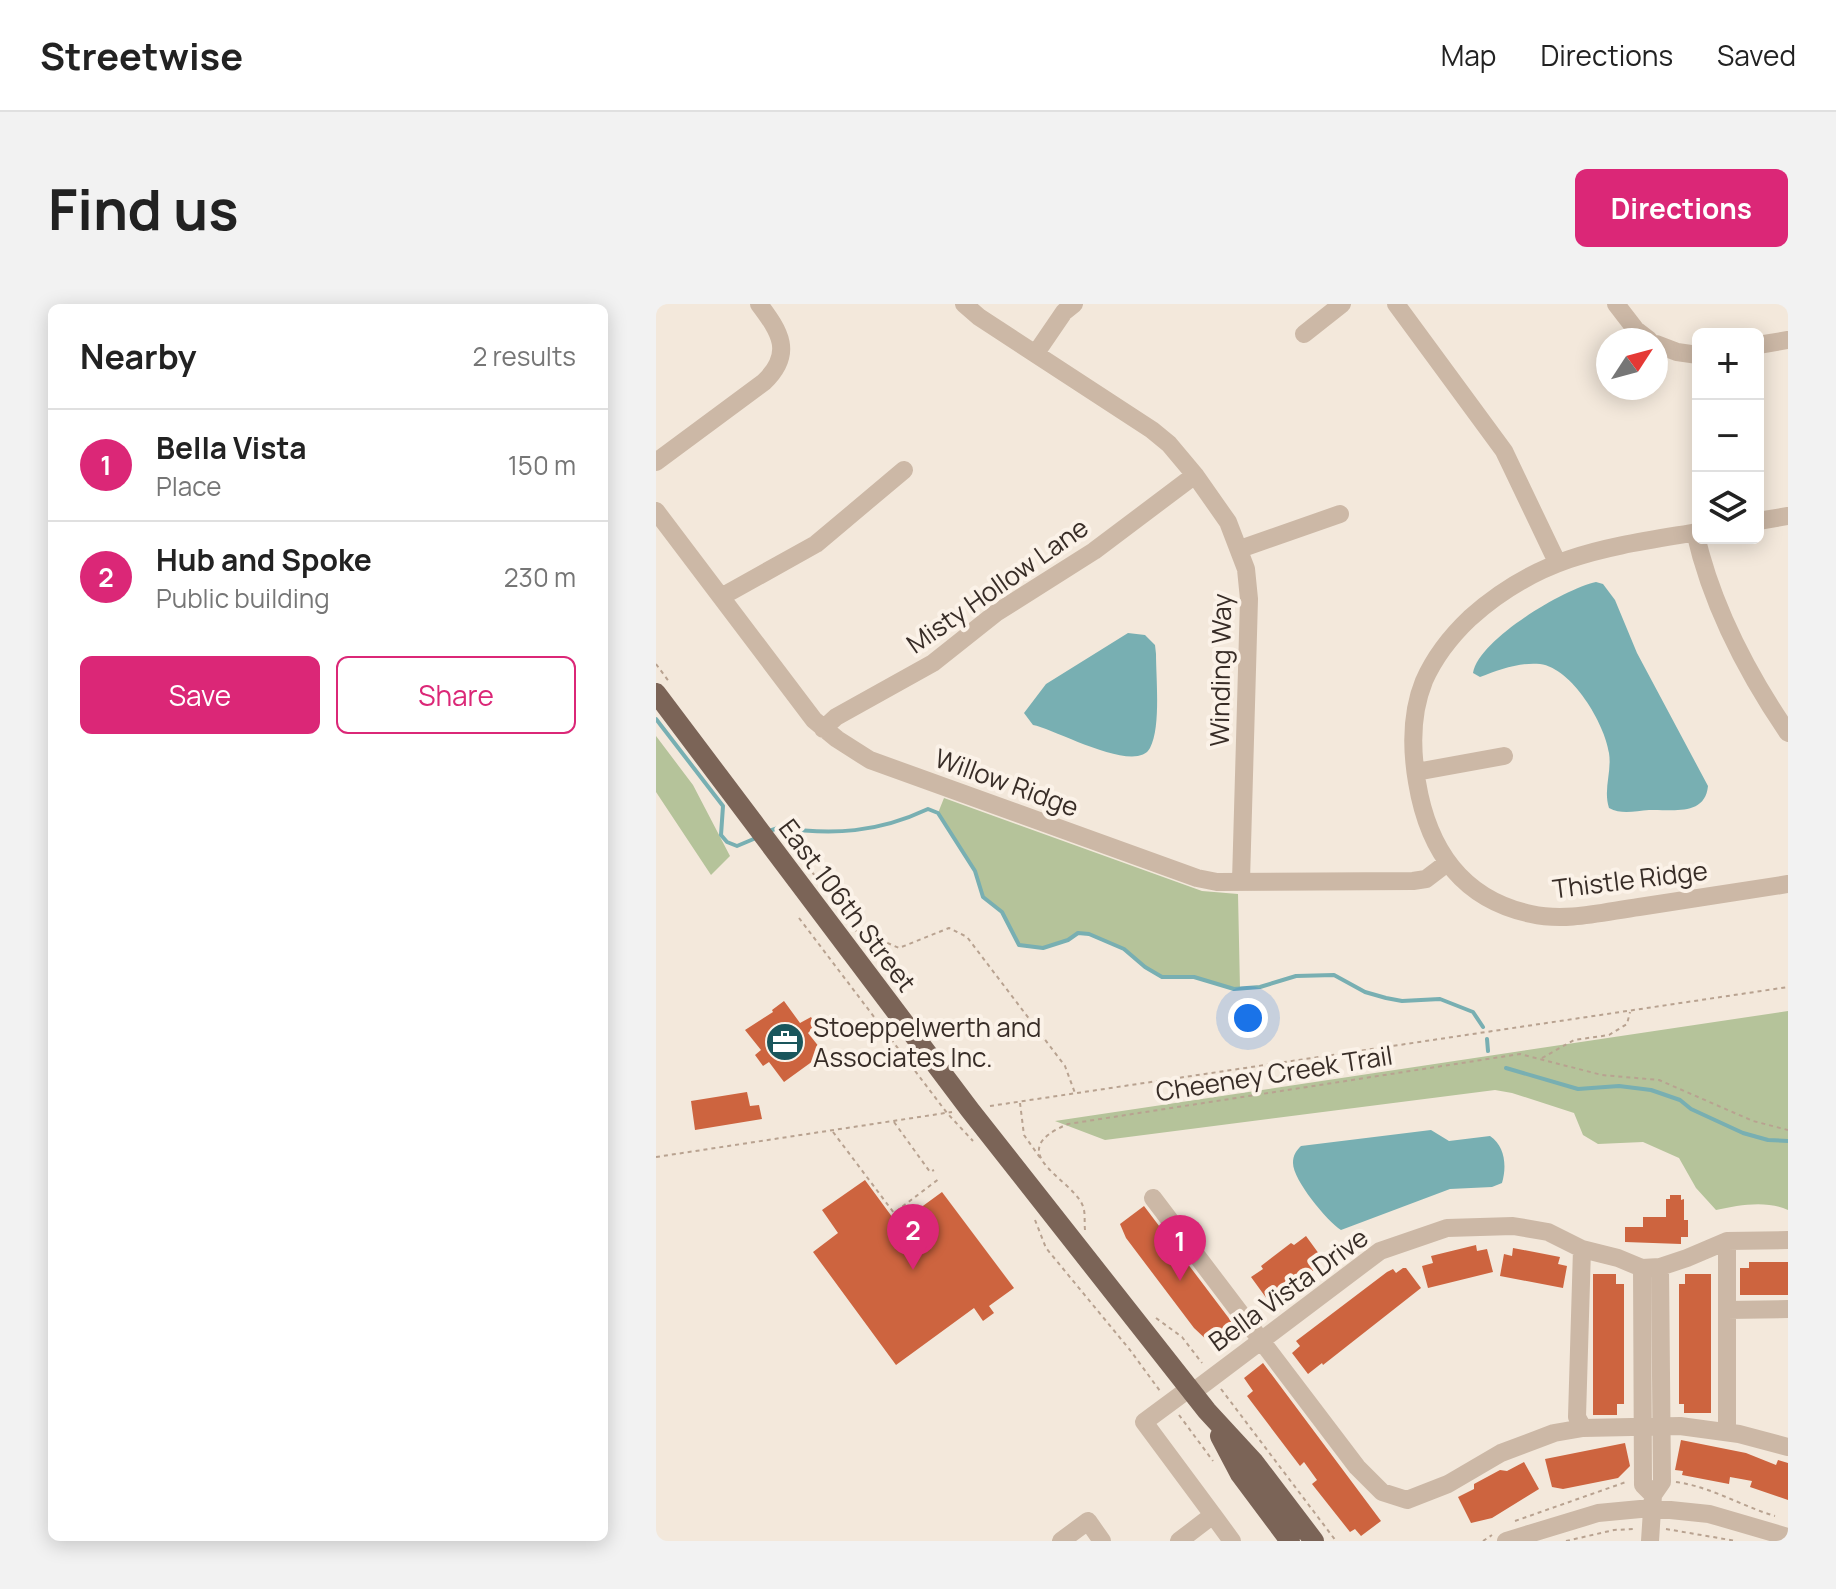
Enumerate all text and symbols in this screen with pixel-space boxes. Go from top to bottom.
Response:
text: Streetwise [40,29,243,81]
text: Map [1441,36,1496,74]
text: Directions [1540,36,1673,74]
text: Saved [1717,36,1796,74]
button: Directions [1575,169,1788,247]
text: Find us [48,170,239,247]
north arrow [1596,328,1668,400]
map controls [1692,328,1764,544]
button: + [1692,328,1764,400]
text: Nearby [80,333,196,379]
text: 2 results [472,338,576,374]
button: − [1692,400,1764,472]
text: Bella Vista [156,427,307,468]
text: 1 [100,447,112,483]
text: 150 m [508,447,576,483]
text: Place [156,468,221,504]
button: layers [1692,472,1764,544]
street label: Misty Hollow Lane [899,509,1095,661]
text: Hub and Spoke [156,539,372,580]
text: 2 [98,559,114,595]
text: 230 m [504,559,576,595]
text: Public building [156,580,330,616]
street label: Winding Way [1201,593,1239,747]
button: Save [80,656,320,734]
button: Share [336,656,576,734]
street label: Willow Ridge [930,739,1084,825]
street label: East 106th Street [771,811,925,999]
street label: Thistle Ridge [1550,852,1710,906]
your location [1228,998,1268,1038]
place label: Stoeppelwerth and Associates Inc. [813,1009,1041,1075]
office icon: Stoeppelwerth and Associates Inc. [764,1021,806,1063]
street label: Cheeney Creek Trail [1153,1037,1395,1109]
pin: 2 [887,1204,939,1270]
pin: 1 [1154,1215,1206,1281]
street label: Bella Vista Drive [1201,1219,1375,1359]

